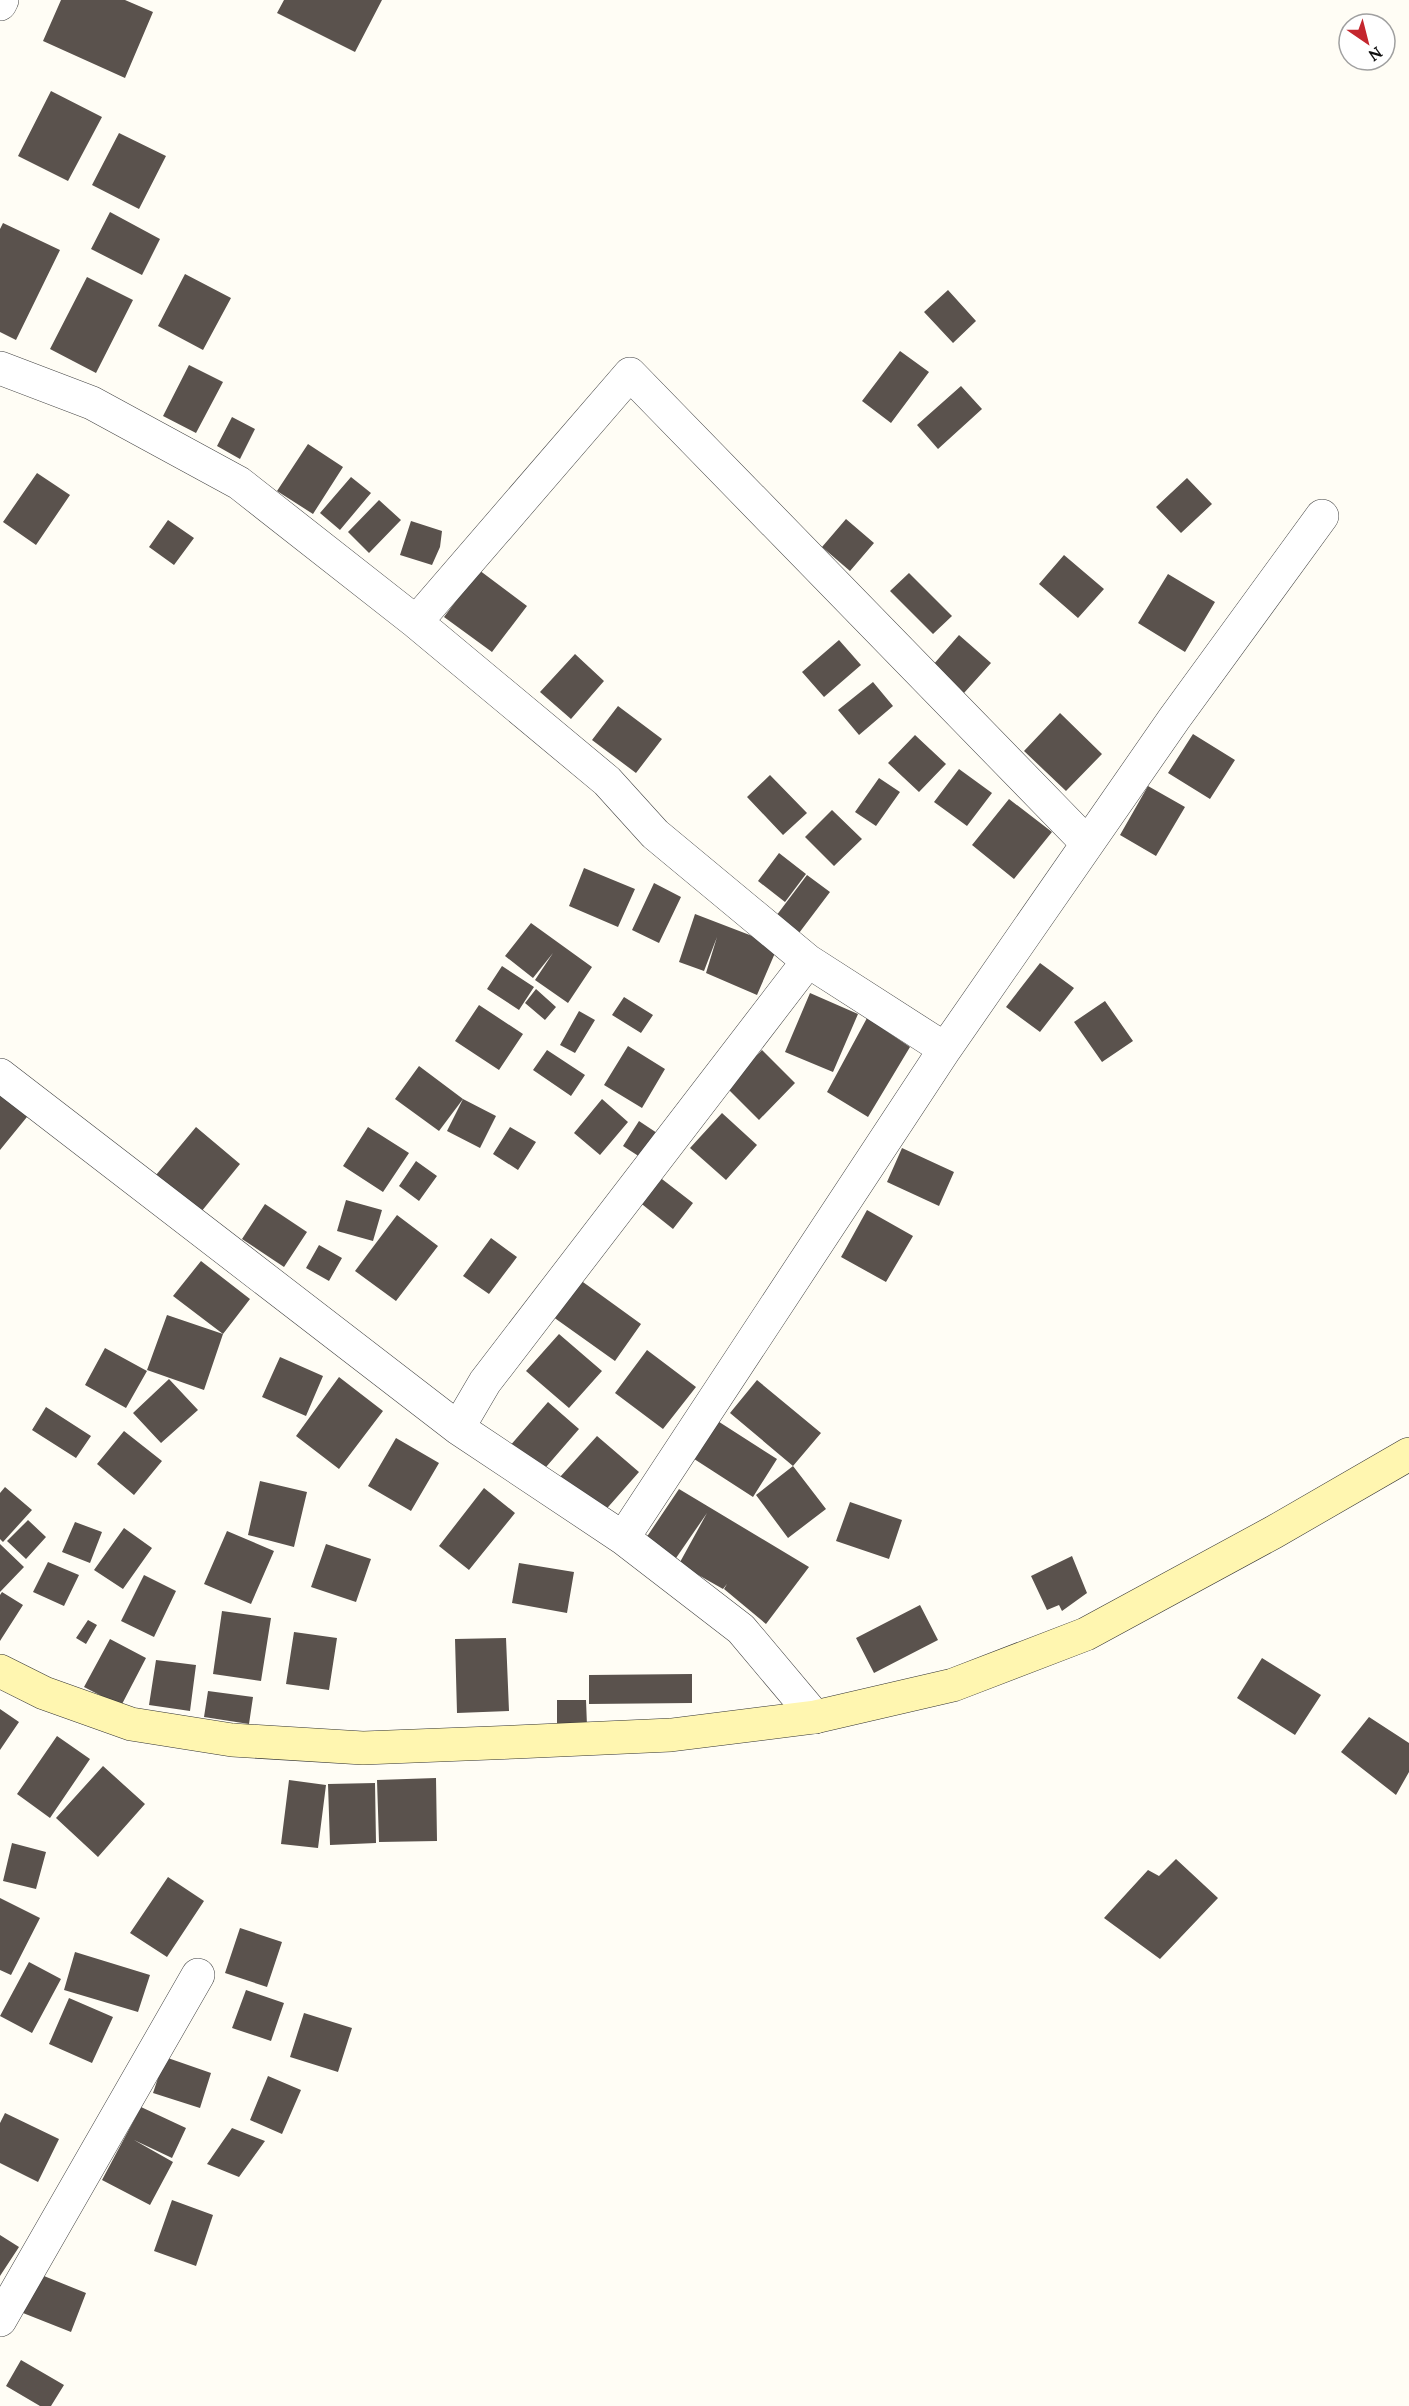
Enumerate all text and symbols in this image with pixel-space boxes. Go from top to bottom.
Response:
north arrow [1337,12,1397,72]
text: N [1365,43,1386,66]

